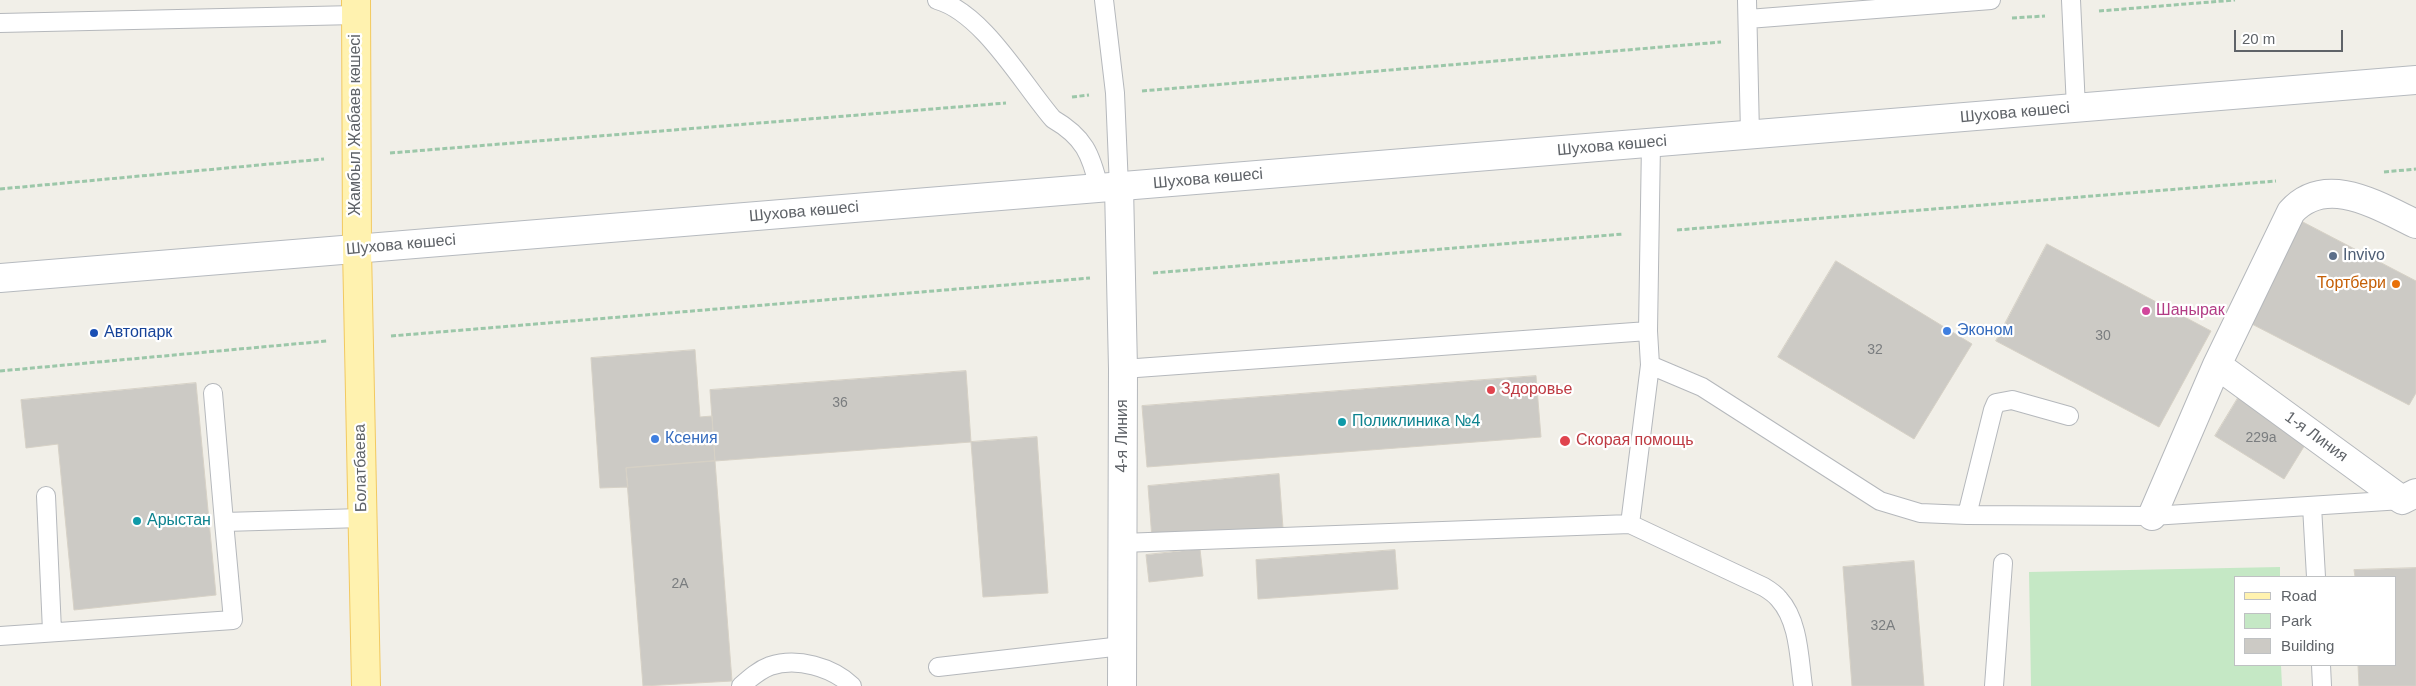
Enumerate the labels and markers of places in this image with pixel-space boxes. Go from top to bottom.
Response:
place label: Invivo [2343,246,2385,266]
marker: Invivo [2327,250,2339,262]
place label: Тортбери [2317,274,2386,294]
marker: Тортбери [2390,278,2402,290]
place label: Шанырак [2156,301,2225,321]
marker: Шанырак [2140,305,2152,317]
place label: Эконом [1957,321,2013,341]
place label: Автопарк [104,323,172,343]
marker: Эконом [1941,325,1953,337]
marker: Автопарк [88,327,100,339]
place label: Здоровье [1501,380,1572,400]
marker: Здоровье [1485,384,1497,396]
place label: Поликлиника №4 [1352,412,1480,432]
marker: Поликлиника №4 [1336,416,1348,428]
place label: Ксения [665,429,718,449]
place label: Скорая помощь [1576,431,1694,451]
marker: Ксения [649,433,661,445]
marker: Скорая помощь [1558,434,1572,448]
place label: Арыстан [147,511,211,531]
marker: Арыстан [131,515,143,527]

